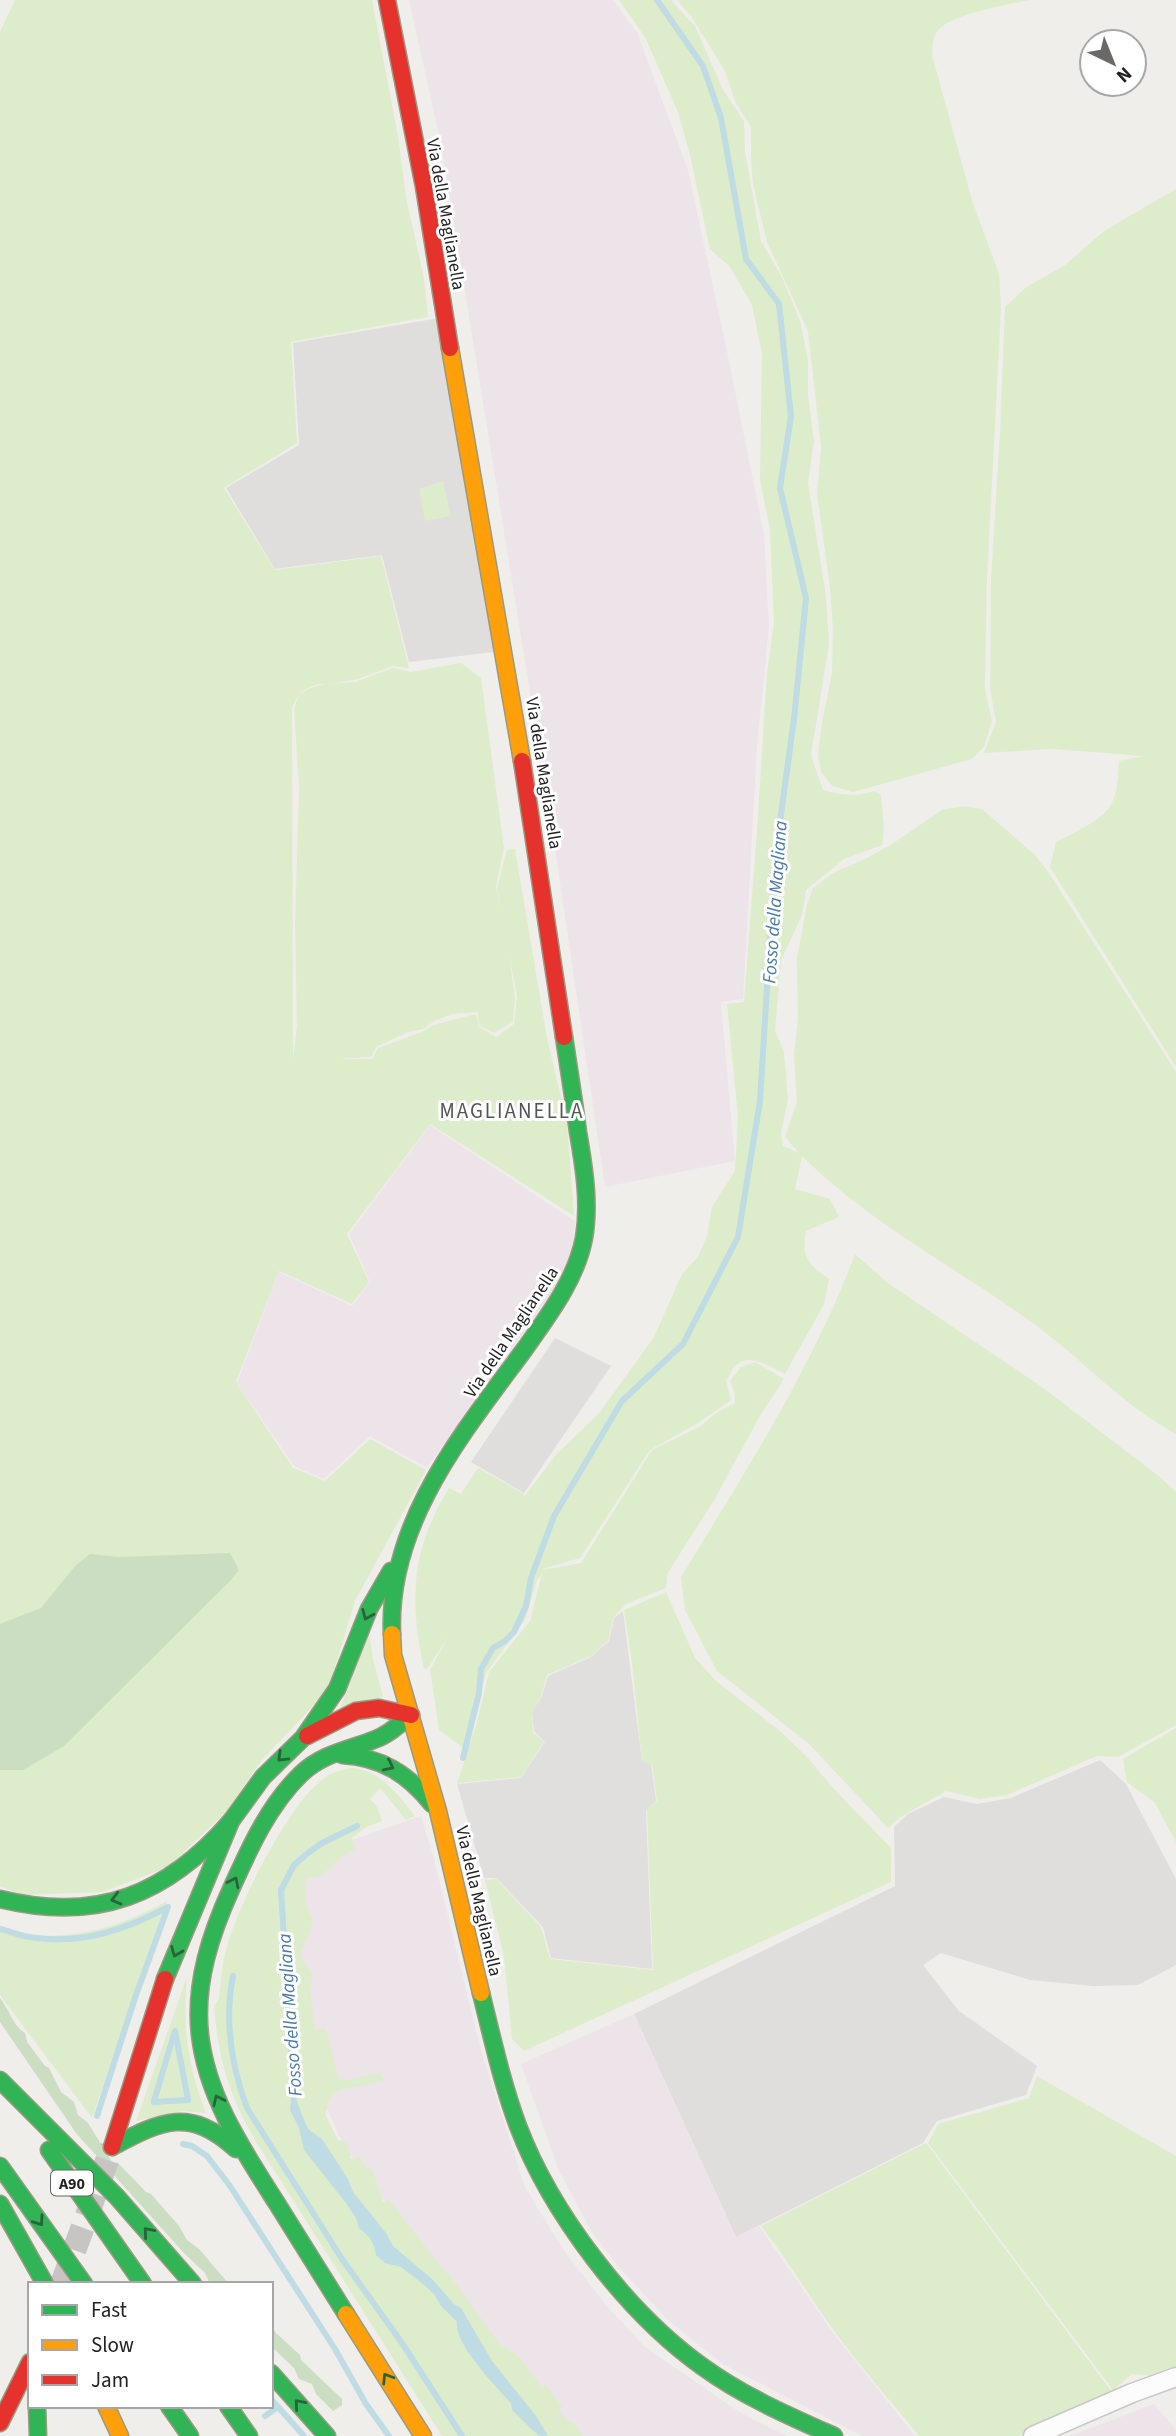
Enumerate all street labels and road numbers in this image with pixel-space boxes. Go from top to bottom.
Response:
street label: Via della Maglianella [420,136,471,292]
street label: Via della Maglianella [519,695,568,851]
street label: Via della Maglianella [458,1262,565,1403]
street label: Via della Maglianella [449,1824,508,1979]
road number: A90 [51,2170,93,2196]

